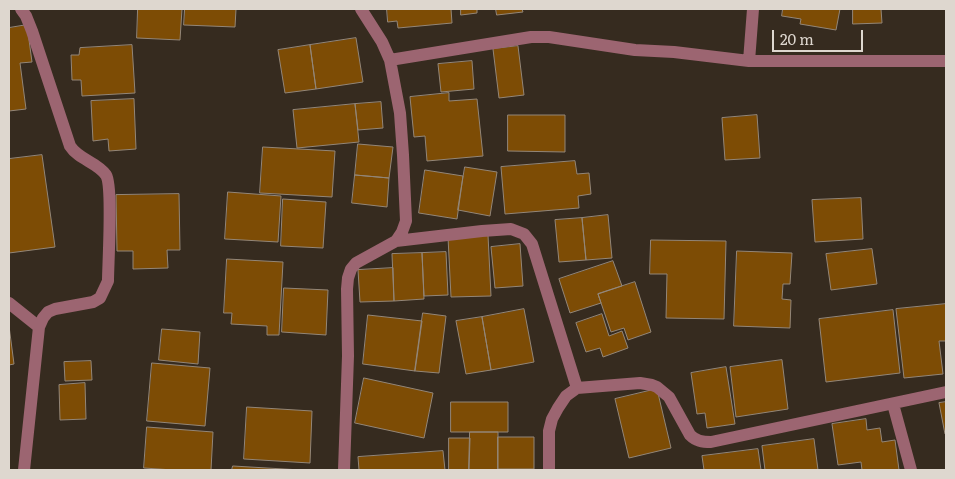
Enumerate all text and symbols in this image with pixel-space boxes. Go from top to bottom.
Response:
scale bar [775,20,866,52]
text: 20 m [780,27,814,50]

